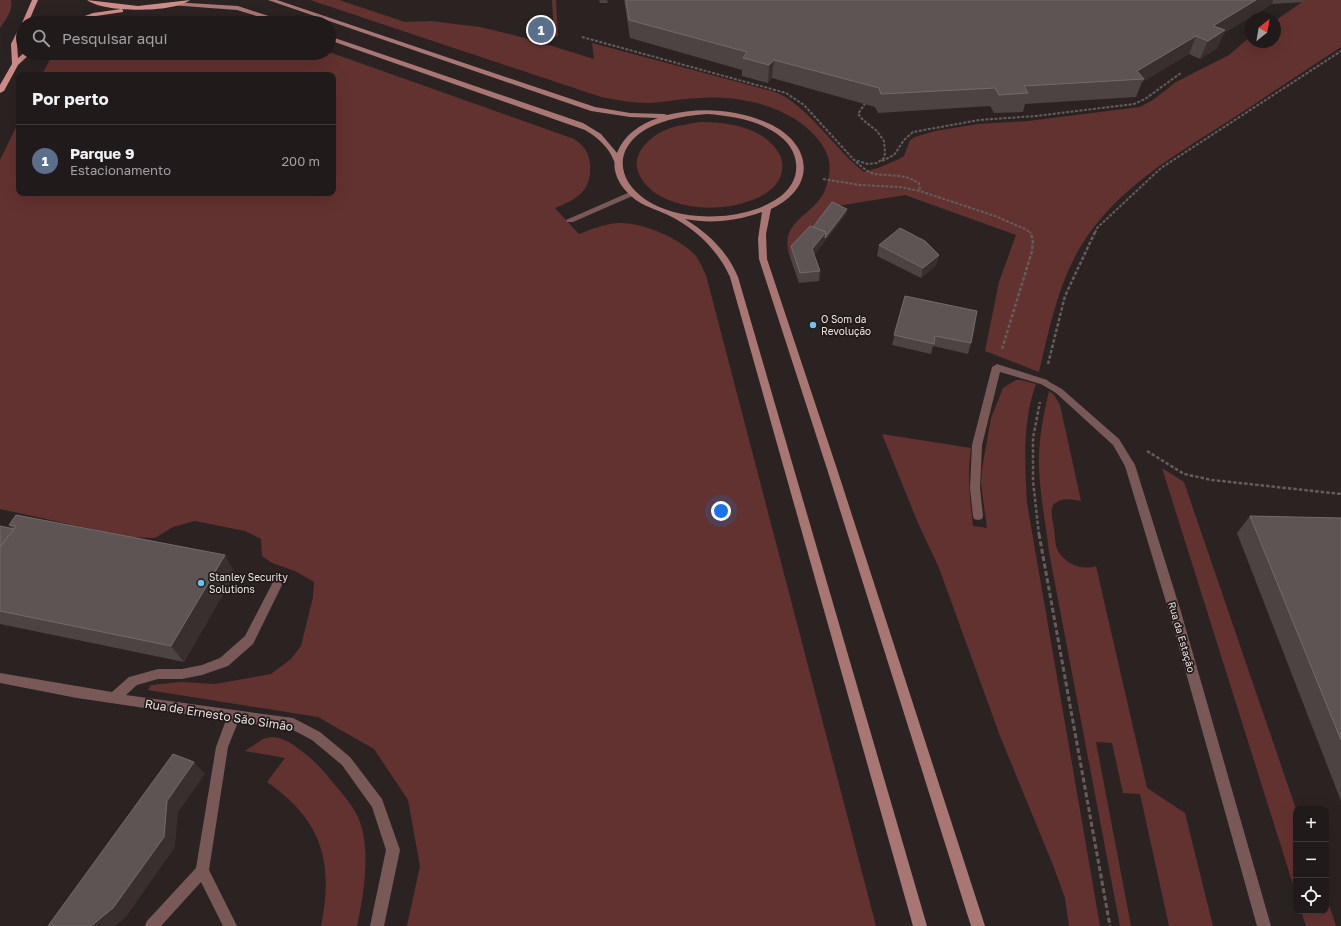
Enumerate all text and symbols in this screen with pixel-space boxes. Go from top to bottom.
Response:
north arrow [1245,12,1281,48]
pin: 1 [528,15,554,45]
search box [16,16,336,60]
icon: search [30,27,52,49]
text: Pesquisar aqui [62,29,167,47]
text: Por perto [32,88,109,109]
text: Parque 9 [70,144,134,162]
text: 1 [42,153,48,169]
text: 200 m [282,153,320,169]
text: Estacionamento [70,162,171,178]
place label: O Som da Revolução [821,313,871,337]
marker: O Som da Revolução [808,320,818,330]
your location [711,501,731,521]
place label: Stanley Security Solutions [209,571,288,595]
marker: Stanley Security Solutions [196,578,206,588]
street label: Rua da Estação [1166,600,1198,674]
street label: Rua de Ernesto São Simão [144,696,294,734]
map controls [1293,806,1329,914]
button: + [1293,806,1329,842]
button: − [1293,842,1329,878]
button: locate [1293,878,1329,914]

